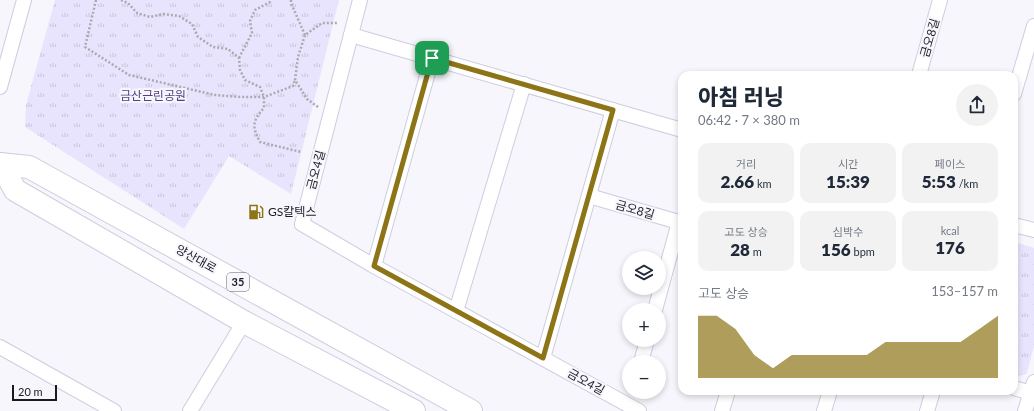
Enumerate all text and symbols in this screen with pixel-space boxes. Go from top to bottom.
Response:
street label: 금오8길 [917,17,942,59]
pin [415,41,449,75]
icon: arrive [421,47,443,69]
text: 아침 러닝 [698,83,784,110]
button: share [956,84,998,126]
park label: 금산근린공원 [120,88,186,103]
text: 06:42 · 7 × 380 m [698,112,800,128]
street label: 금오4길 [303,149,328,191]
text: 거리 [736,157,756,170]
text: 시간 [838,157,858,170]
text: 페이스 [935,157,965,170]
text: 2.66 [720,171,754,192]
text: 15:39 [826,171,870,192]
text: 5:53 [922,171,956,192]
text: km [754,177,772,190]
text: /km [956,177,978,190]
street label: 금오8길 [614,197,656,222]
fuel station icon: GS칼텍스 [247,203,265,221]
place label: GS칼텍스 [268,204,316,219]
text: kcal [941,224,959,237]
text: 고도 상승 [724,225,768,238]
text: 심박수 [833,225,863,238]
text: 176 [935,237,965,258]
text: 28 [730,239,750,260]
text: 156 [821,239,851,260]
street label: 양산대로 [173,241,219,276]
text: m [750,245,762,258]
text: bpm [851,245,875,258]
map controls [622,251,666,399]
button: layers [622,251,666,295]
road number: 35 [227,273,249,291]
text: 153–157 m [931,283,998,299]
text: 고도 상승 [698,285,749,301]
button: + [622,303,666,347]
button: − [622,355,666,399]
street label: 금오4길 [565,365,607,398]
scale bar [12,383,57,402]
text: 20 m [18,385,43,398]

